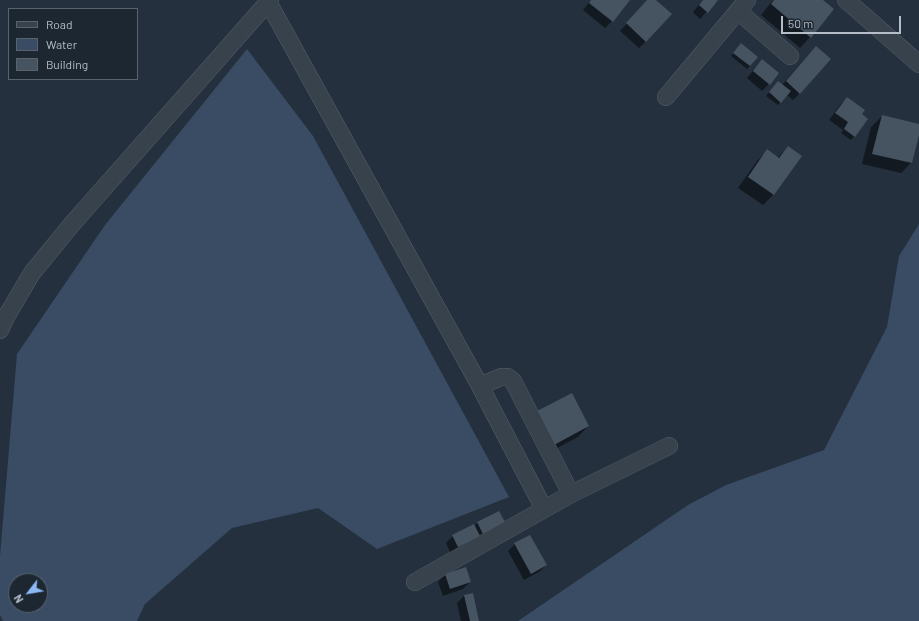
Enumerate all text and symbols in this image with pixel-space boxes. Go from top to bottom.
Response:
legend [8,8,138,80]
scale bar [783,8,903,34]
text: 50 m [788,16,813,30]
text: Road [46,17,73,31]
text: Water [46,37,77,51]
text: Building [46,57,88,71]
north arrow [8,573,48,613]
text: N [11,592,26,605]

